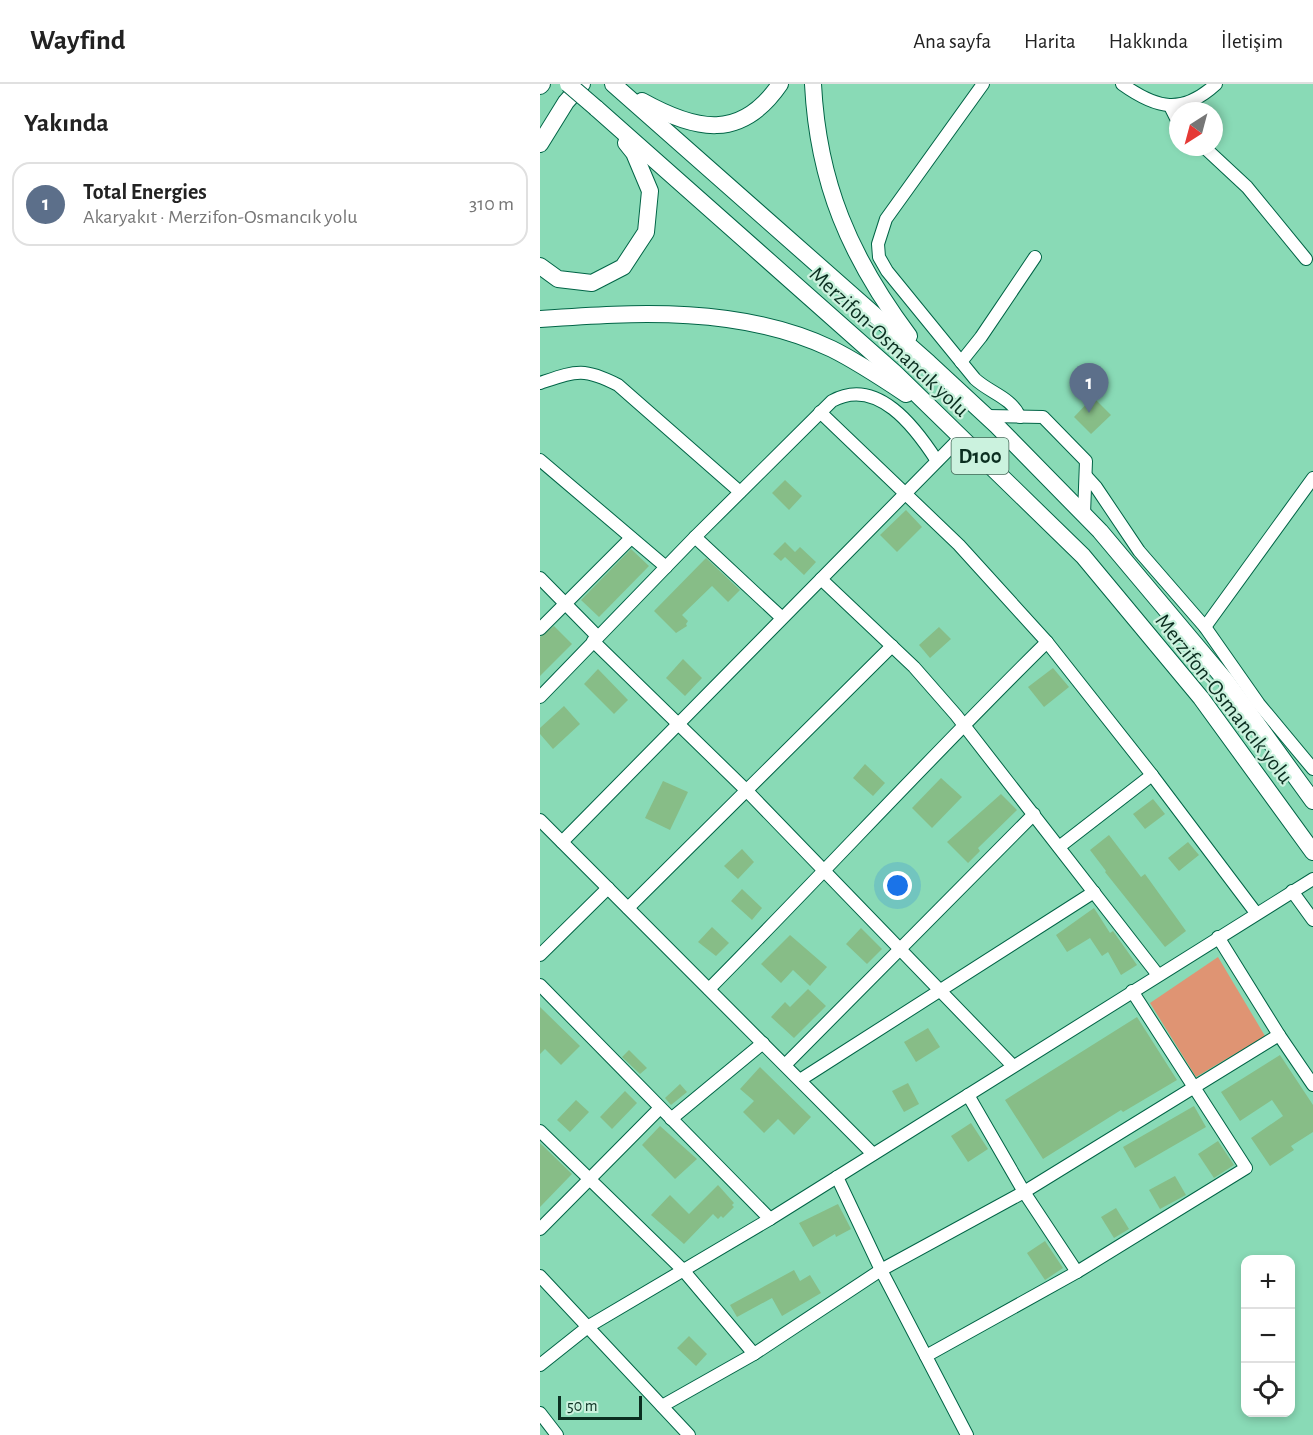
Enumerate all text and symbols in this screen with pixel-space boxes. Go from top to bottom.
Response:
text: Wayfind [30,27,126,55]
text: Ana sayfa [913,31,991,52]
text: Harita [1024,31,1076,52]
text: Hakkında [1109,31,1188,52]
text: İletişim [1221,31,1283,52]
north arrow [1169,102,1223,156]
text: Yakında [24,110,109,136]
text: Total Energies [83,181,207,203]
text: 1 [42,194,49,214]
text: 310 m [469,194,514,214]
text: Akaryakıt · Merzifon-Osmancık yolu [83,207,358,227]
street label: Merzifon-Osmancık yolu [806,263,973,421]
pin: 1 [1070,364,1108,413]
road number: D100 [952,438,1008,474]
street label: Merzifon-Osmancık yolu [1151,610,1297,788]
your location [883,871,912,900]
map controls [1241,1255,1295,1417]
button: + [1241,1255,1295,1309]
button: − [1241,1309,1295,1363]
button: locate [1241,1363,1295,1417]
scale bar [558,1393,642,1420]
text: 50 m [567,1398,598,1414]

